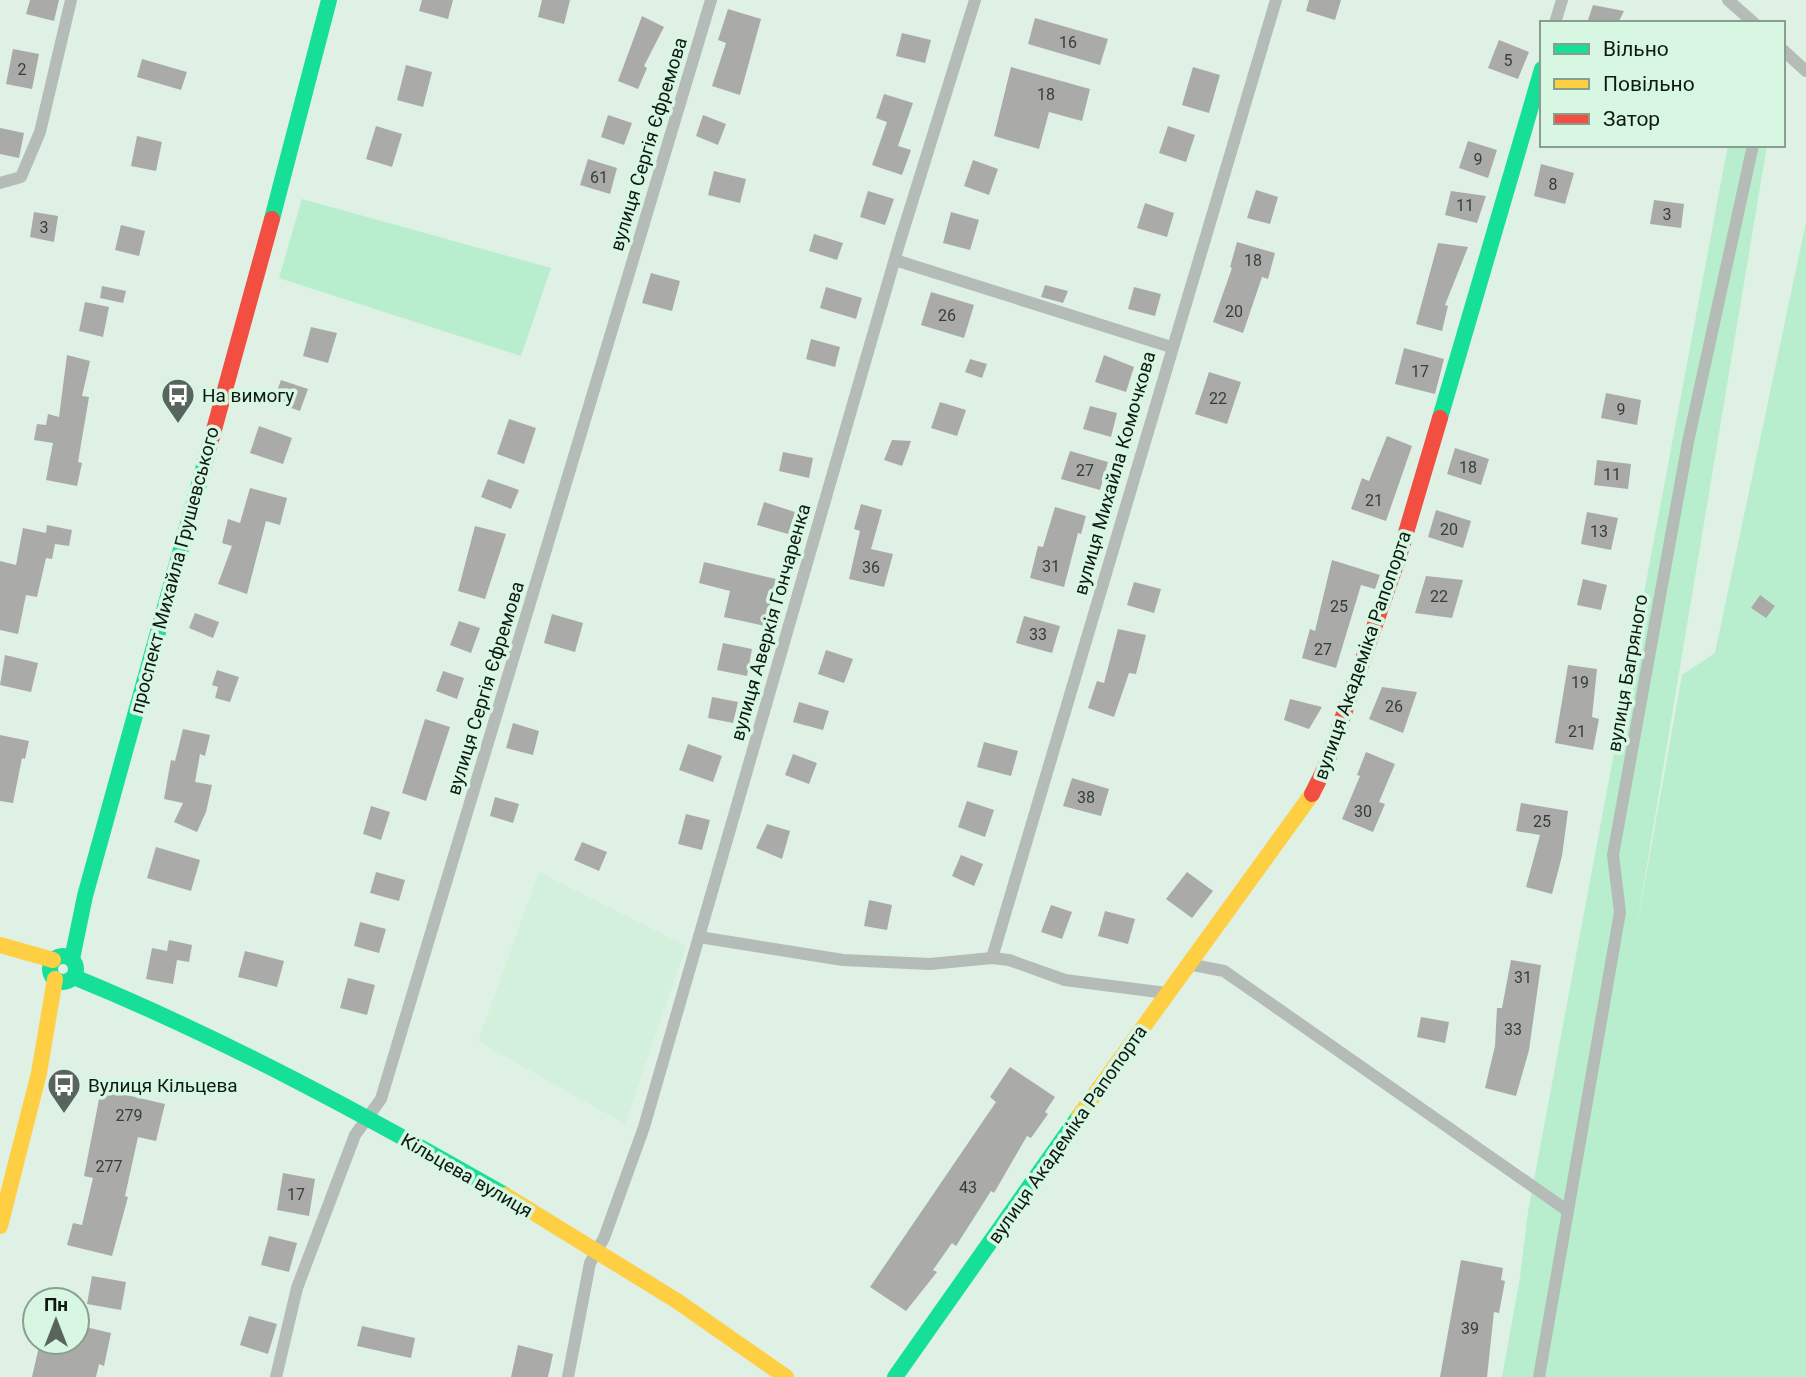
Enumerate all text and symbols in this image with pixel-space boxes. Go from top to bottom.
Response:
legend [1540,21,1785,147]
house number: 16 [1059,33,1077,52]
street label: вулиця Сергія Єфремова [605,35,692,254]
text: Вільно [1603,37,1669,61]
house number: 5 [1504,51,1513,70]
house number: 2 [18,60,27,79]
text: Повільно [1603,72,1695,96]
house number: 18 [1037,85,1055,104]
text: Затор [1603,107,1660,131]
house number: 9 [1474,150,1483,169]
house number: 61 [590,168,608,187]
house number: 8 [1549,175,1558,194]
house number: 11 [1456,196,1474,215]
house number: 3 [1663,205,1672,224]
house number: 3 [40,218,49,237]
house number: 18 [1244,251,1262,270]
house number: 20 [1225,302,1243,321]
house number: 26 [938,306,956,325]
street label: вулиця Михайла Комочкова [1069,349,1160,598]
house number: 17 [1411,362,1429,381]
bus stop icon: На вимогу [159,376,197,425]
place label: На вимогу [202,384,294,407]
house number: 22 [1209,389,1227,408]
house number: 9 [1617,400,1626,419]
street label: проспект Михайла Грушевського [125,424,224,716]
house number: 18 [1459,458,1477,477]
house number: 27 [1076,461,1094,480]
house number: 11 [1603,465,1621,484]
house number: 21 [1365,491,1383,510]
street label: вулиця Аверкія Гончаренка [726,501,815,743]
house number: 20 [1440,520,1458,539]
house number: 13 [1590,522,1608,541]
street label: вулиця Академіка Рапопорта [1309,528,1416,783]
house number: 31 [1042,557,1060,576]
house number: 36 [862,558,880,577]
street label: вулиця Сергія Єфремова [442,579,529,798]
house number: 22 [1430,587,1448,606]
street label: вулиця Багряного [1602,592,1653,754]
house number: 25 [1330,597,1348,616]
house number: 33 [1029,625,1047,644]
house number: 27 [1314,640,1332,659]
house number: 19 [1571,673,1589,692]
house number: 26 [1385,697,1403,716]
house number: 21 [1568,722,1586,741]
house number: 38 [1077,788,1095,807]
house number: 30 [1354,802,1372,821]
house number: 25 [1533,812,1551,831]
house number: 31 [1514,968,1532,987]
house number: 33 [1504,1020,1522,1039]
street label: вулиця Академіка Рапопорта [983,1021,1152,1248]
bus stop icon: Вулиця Кільцева [45,1066,83,1115]
place label: Вулиця Кільцева [88,1074,238,1097]
house number: 279 [116,1106,142,1125]
street label: Кільцева вулиця [397,1128,537,1223]
house number: 277 [96,1157,122,1176]
house number: 43 [959,1178,977,1197]
house number: 17 [287,1185,305,1204]
north arrow [21,1286,91,1356]
text: Пн [44,1293,68,1316]
house number: 39 [1461,1319,1479,1338]

